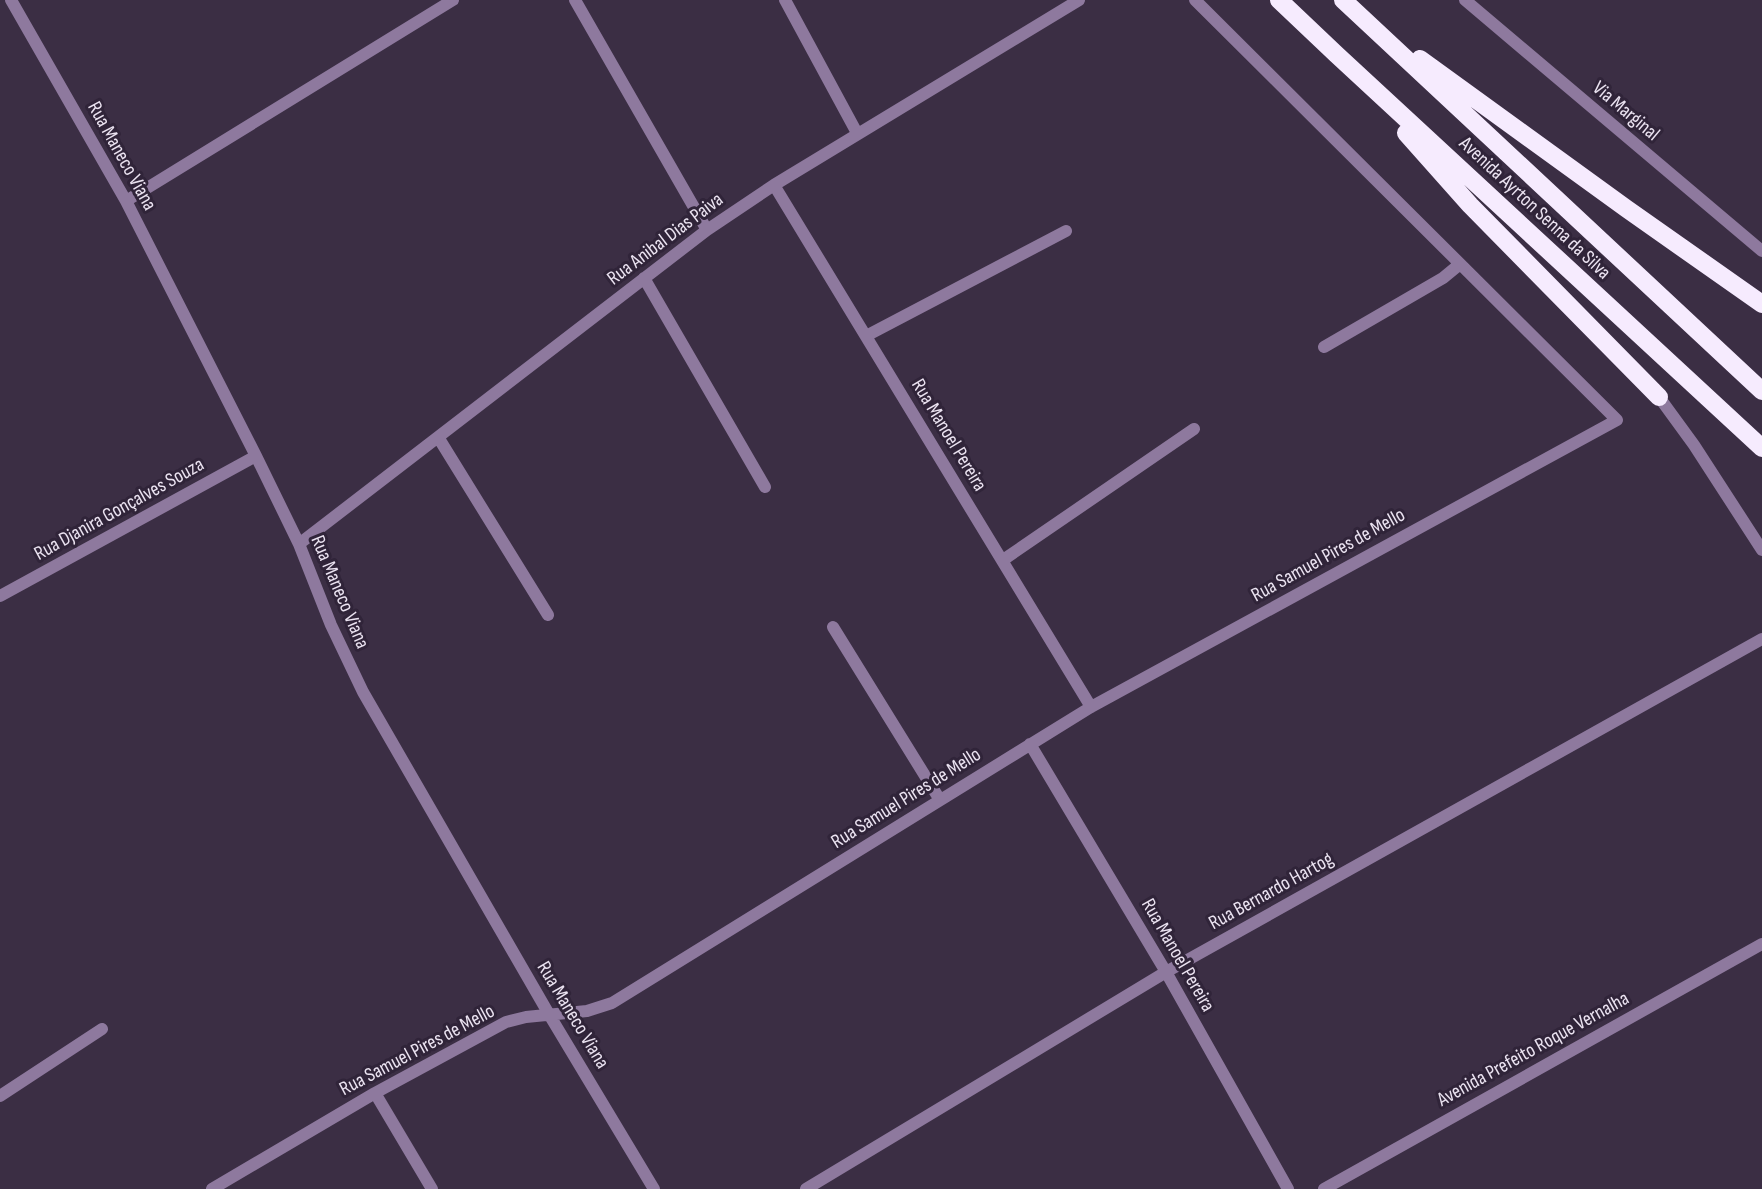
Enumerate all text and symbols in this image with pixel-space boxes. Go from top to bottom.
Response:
street label: Via Marginal [1588,76,1664,146]
street label: Rua Maneco Viana [82,97,162,215]
street label: Avenida Ayrton Senna da Silva [1454,131,1616,284]
street label: Rua Anibal Dias Paiva [602,188,728,290]
street label: Rua Manoel Pereira [906,375,992,495]
street label: Rua Djanira Gonçalves Souza [30,452,208,566]
street label: Rua Samuel Pires de Mello [1247,503,1409,607]
street label: Rua Maneco Viana [305,532,375,652]
street label: Rua Samuel Pires de Mello [827,742,985,854]
street label: Rua Bernardo Hartog [1205,847,1337,935]
street label: Rua Manoel Pereira [1136,894,1220,1016]
street label: Rua Maneco Viana [532,957,614,1073]
street label: Avenida Prefeito Roque Vernalha [1432,986,1633,1112]
street label: Rua Samuel Pires de Mello [335,999,499,1101]

